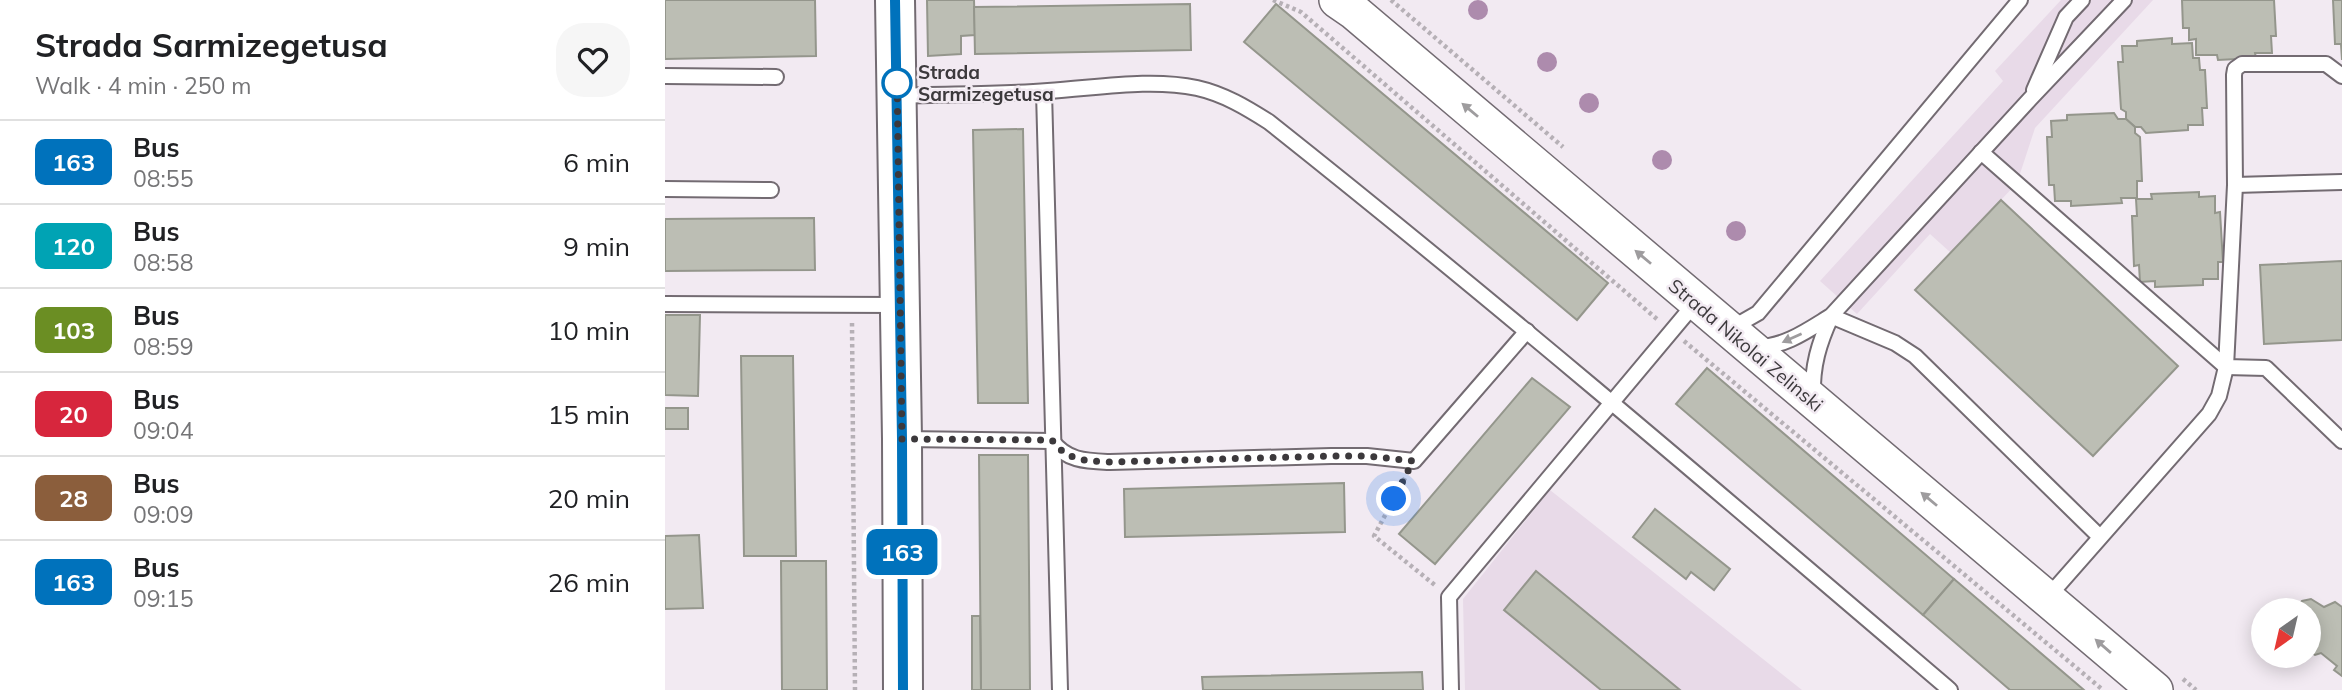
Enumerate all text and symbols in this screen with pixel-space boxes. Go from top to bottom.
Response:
button: heart [556,23,630,97]
text: Strada Sarmizegetusa [35,24,388,65]
place label: Strada Sarmizegetusa [918,60,1054,106]
marker: Strada Sarmizegetusa [882,68,912,98]
text: Walk · 4 min · 250 m [35,71,252,100]
one-way arrow [1461,103,1478,118]
text: Bus [133,131,179,164]
text: 6 min [563,146,630,179]
text: 163 [52,147,95,177]
text: 08:55 [133,164,193,193]
text: Bus [133,215,179,248]
text: 9 min [563,230,630,263]
text: 120 [52,231,95,261]
text: 08:58 [133,248,193,277]
one-way arrow [1634,249,1652,265]
street label: Strada Nikolai Zelinski [1664,273,1828,417]
text: Bus [133,299,179,332]
text: 10 min [548,314,630,347]
text: 103 [52,315,95,345]
text: 08:59 [133,332,193,361]
one-way arrow [1782,333,1803,344]
text: Bus [133,383,179,416]
text: 15 min [548,398,630,431]
text: 20 [59,399,88,429]
text: 09:04 [133,416,193,445]
text: Bus [133,467,179,500]
your location [1376,481,1411,516]
text: 20 min [548,482,630,515]
text: 28 [59,483,88,513]
one-way arrow [1921,492,1938,507]
text: 09:09 [133,500,193,529]
line badge: 163 [862,529,942,575]
text: 163 [880,537,924,567]
text: Bus [133,551,179,584]
text: 26 min [548,566,630,599]
text: 163 [52,567,95,597]
text: 09:15 [133,584,193,613]
north arrow [2251,598,2321,668]
map controls [2251,598,2321,668]
one-way arrow [2094,638,2112,654]

